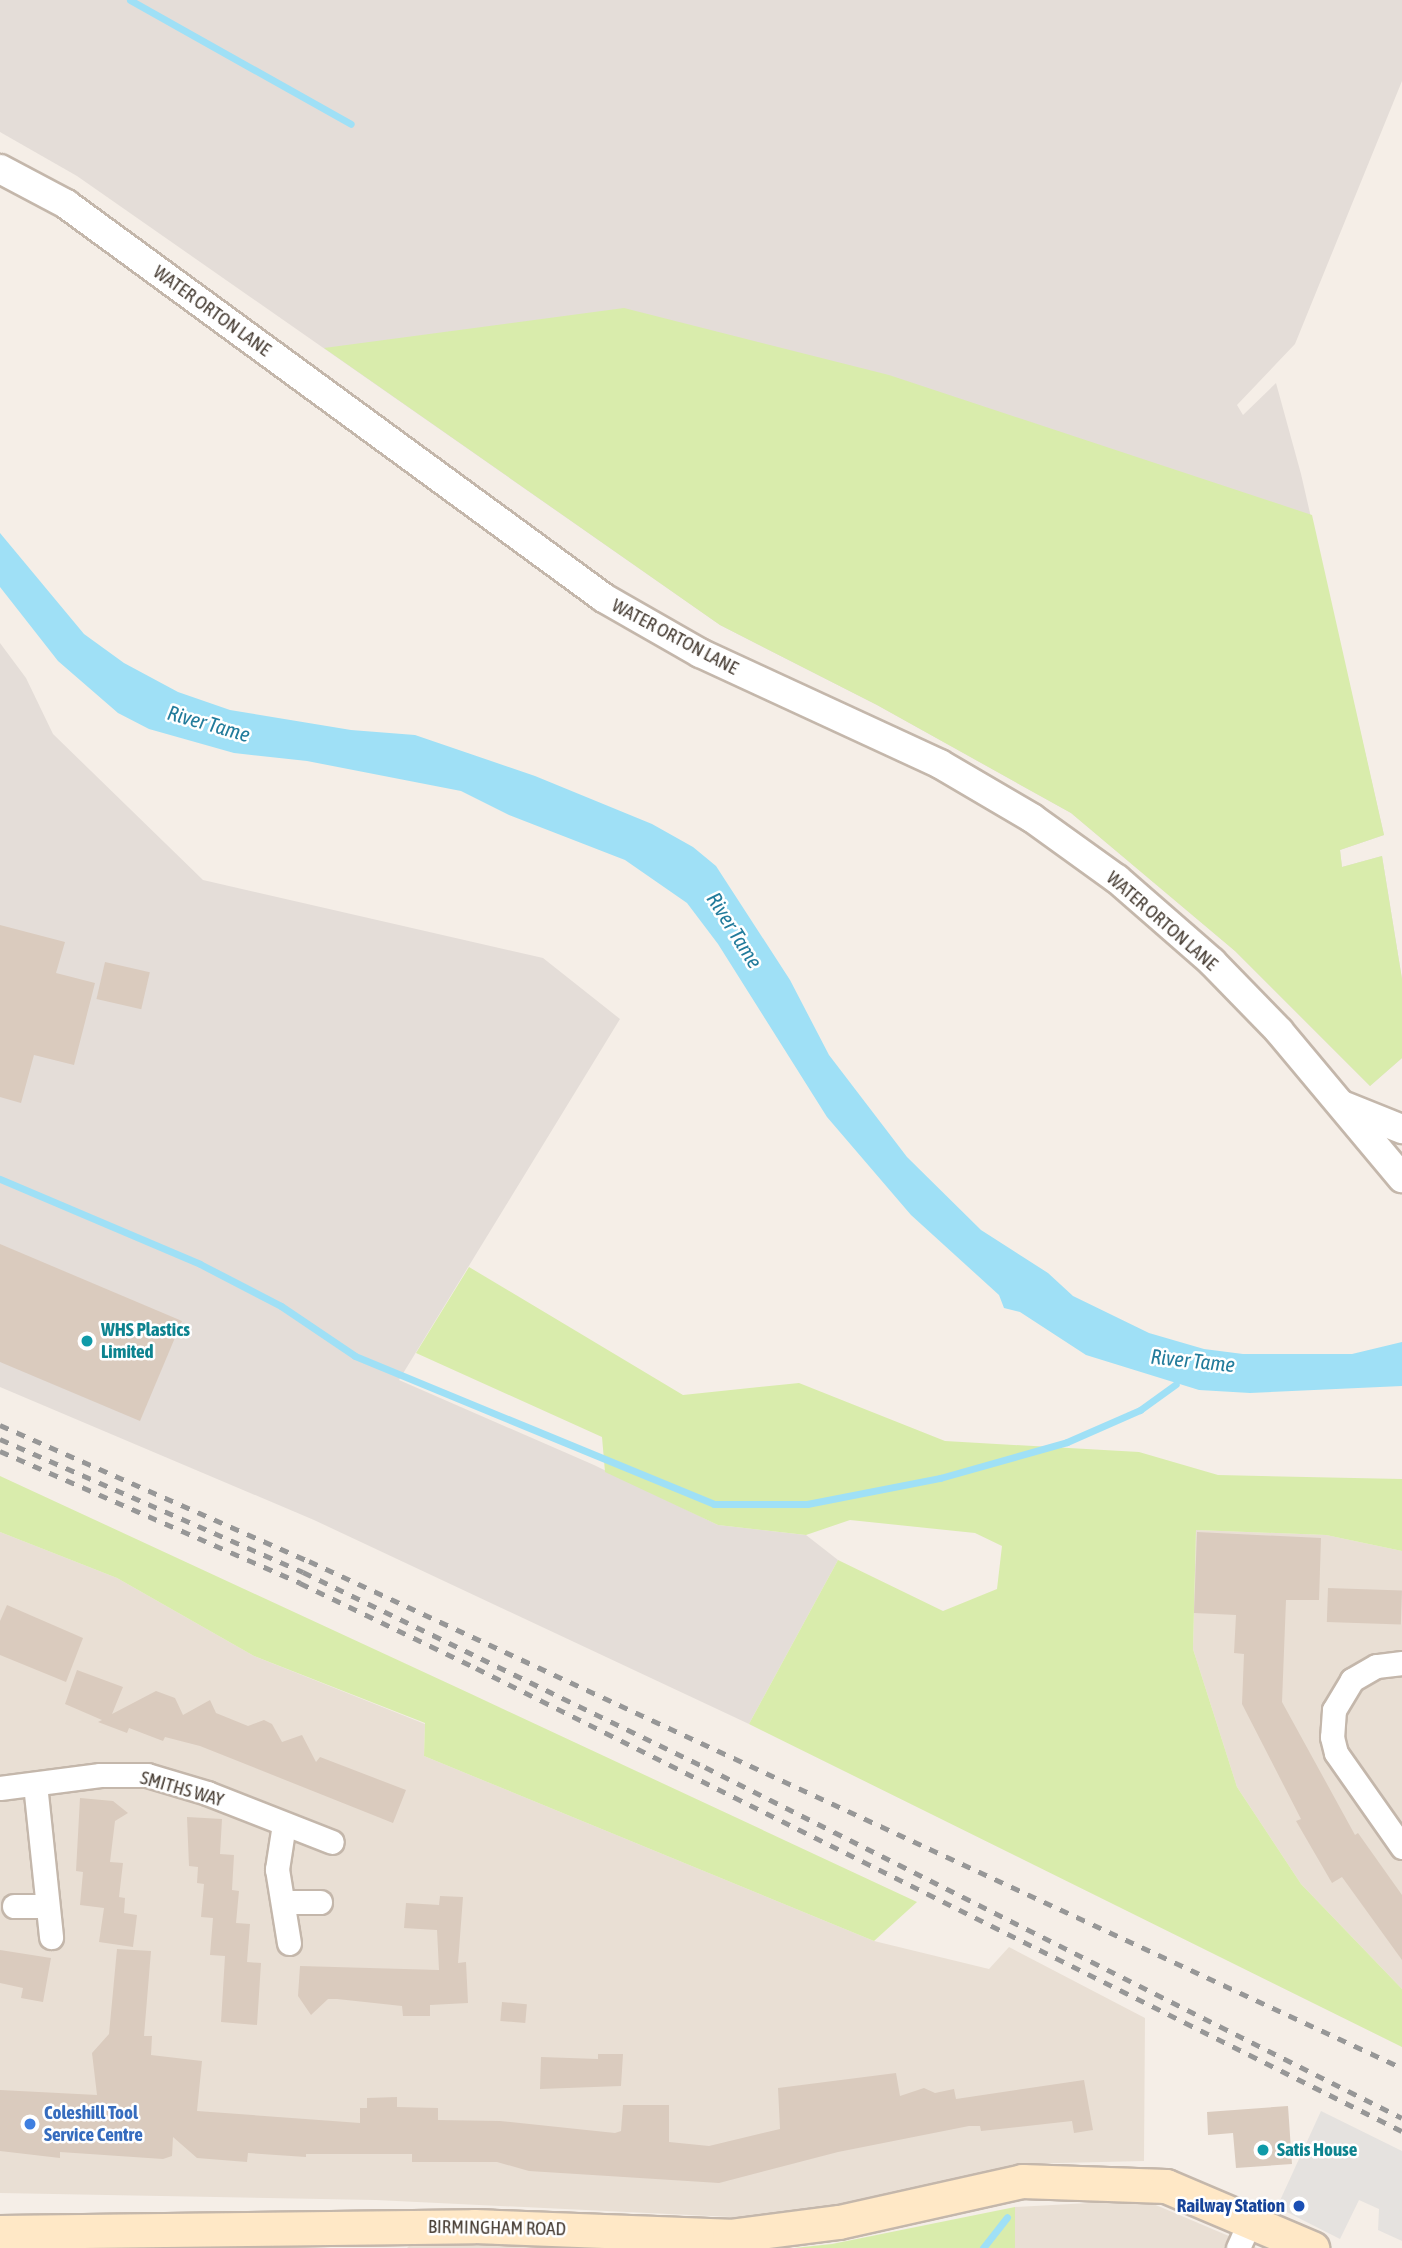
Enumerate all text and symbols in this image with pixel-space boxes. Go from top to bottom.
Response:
street label: WATER ORTON LANE [149,261,275,361]
street label: WATER ORTON LANE [608,594,742,680]
water label: River Tame [165,699,253,747]
street label: WATER ORTON LANE [1102,866,1222,976]
water label: River Tame [702,887,768,973]
place label: WHS Plastics Limited [101,1319,190,1363]
marker: WHS Plastics Limited [79,1333,95,1349]
water label: River Tame [1150,1343,1236,1377]
street label: SMITHS WAY [138,1766,226,1812]
place label: Coleshill Tool Service Centre [44,2102,143,2146]
marker: Coleshill Tool Service Centre [22,2116,38,2132]
place label: Satis House [1277,2139,1357,2161]
marker: Satis House [1255,2142,1271,2158]
place label: Railway Station [1177,2195,1285,2217]
marker: Railway Station [1291,2198,1307,2214]
street label: BIRMINGHAM ROAD [428,2215,566,2241]

